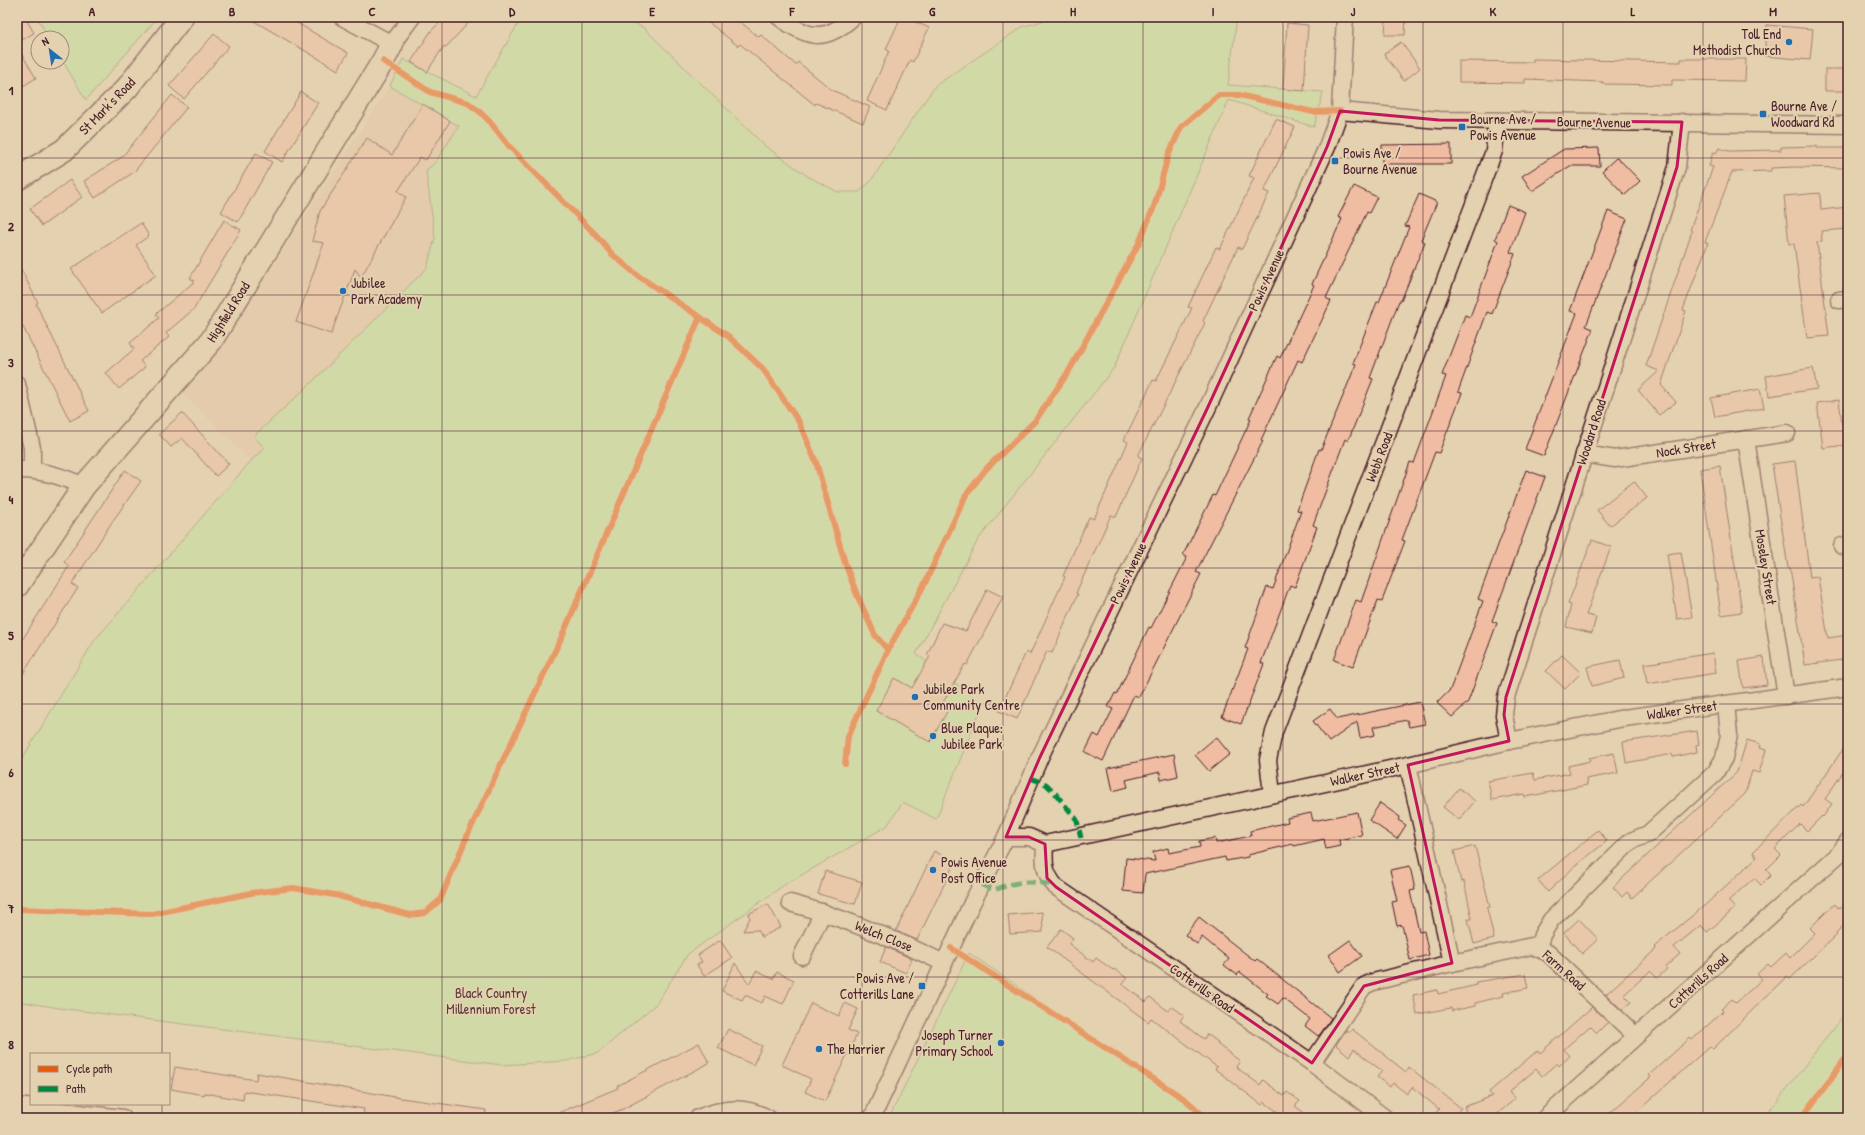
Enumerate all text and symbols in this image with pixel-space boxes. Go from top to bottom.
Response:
text: A [89,2,96,20]
text: B [229,2,236,20]
text: C [368,2,376,20]
text: D [509,2,516,20]
text: E [649,2,655,20]
text: F [789,2,796,20]
text: G [929,2,936,20]
text: H [1070,2,1076,20]
text: I [1211,2,1215,20]
text: J [1351,2,1356,20]
text: K [1490,2,1497,20]
text: L [1631,2,1636,20]
text: M [1769,2,1777,20]
place label: Toll End Methodist Church [1693,24,1782,59]
north arrow [30,30,70,70]
text: N [39,34,51,49]
marker: Toll End Methodist Church [1784,37,1794,47]
street label: St Mark's Road [74,72,139,139]
text: 1 [9,81,14,99]
place label: Bourne Ave / Woodward Rd [1771,96,1837,131]
place label: Bourne Ave / Powis Avenue [1470,109,1537,144]
marker: Bourne Ave / Woodward Rd [1758,109,1768,119]
street label: Bourne Avenue [1557,111,1632,132]
marker: Bourne Ave / Powis Avenue [1457,122,1467,132]
place label: Powis Ave / Bourne Avenue [1343,143,1418,178]
marker: Powis Ave / Bourne Avenue [1330,156,1340,166]
text: 2 [8,217,15,235]
street label: Powis Avenue [1243,245,1288,314]
place label: Jubilee Park Academy [351,273,422,309]
street label: Highfield Road [201,277,255,346]
marker: Jubilee Park Academy [338,286,348,296]
text: 3 [8,353,14,371]
street label: Woodard Road [1571,396,1610,467]
street label: Webb Road [1360,429,1397,484]
street label: Nock Street [1655,433,1717,462]
text: 4 [9,490,14,508]
street label: Moseley Street [1750,528,1782,606]
street label: Powis Avenue [1105,539,1151,607]
text: 5 [8,626,14,644]
place label: Jubilee Park Community Centre [923,679,1020,715]
marker: Jubilee Park Community Centre [910,692,920,702]
street label: Walker Street [1646,695,1718,724]
place label: Blue Plaque: Jubilee Park [941,718,1003,753]
marker: Blue Plaque: Jubilee Park [928,731,938,741]
street label: Walker Street [1328,757,1401,790]
text: 6 [8,763,14,781]
place label: Powis Avenue Post Office [941,852,1008,887]
marker: Powis Avenue Post Office [928,865,938,875]
text: 7 [7,899,15,917]
street label: Welch Close [853,915,916,956]
street label: Farm Road [1538,945,1590,994]
street label: Cotterills Road [1664,948,1732,1013]
street label: Cotterills Road [1166,958,1239,1017]
place label: Powis Ave / Cotterills Lane [840,968,914,1003]
marker: Powis Ave / Cotterills Lane [917,981,927,991]
park label: Black Country Millennium Forest [446,983,536,1018]
place label: Joseph Turner Primary School [915,1025,994,1061]
text: 8 [8,1035,14,1053]
marker: Joseph Turner Primary School [996,1038,1006,1048]
place label: The Harrier [827,1039,886,1058]
marker: The Harrier [814,1044,824,1054]
legend [30,1053,170,1105]
text: Cycle path [66,1060,112,1077]
text: Path [66,1080,86,1097]

